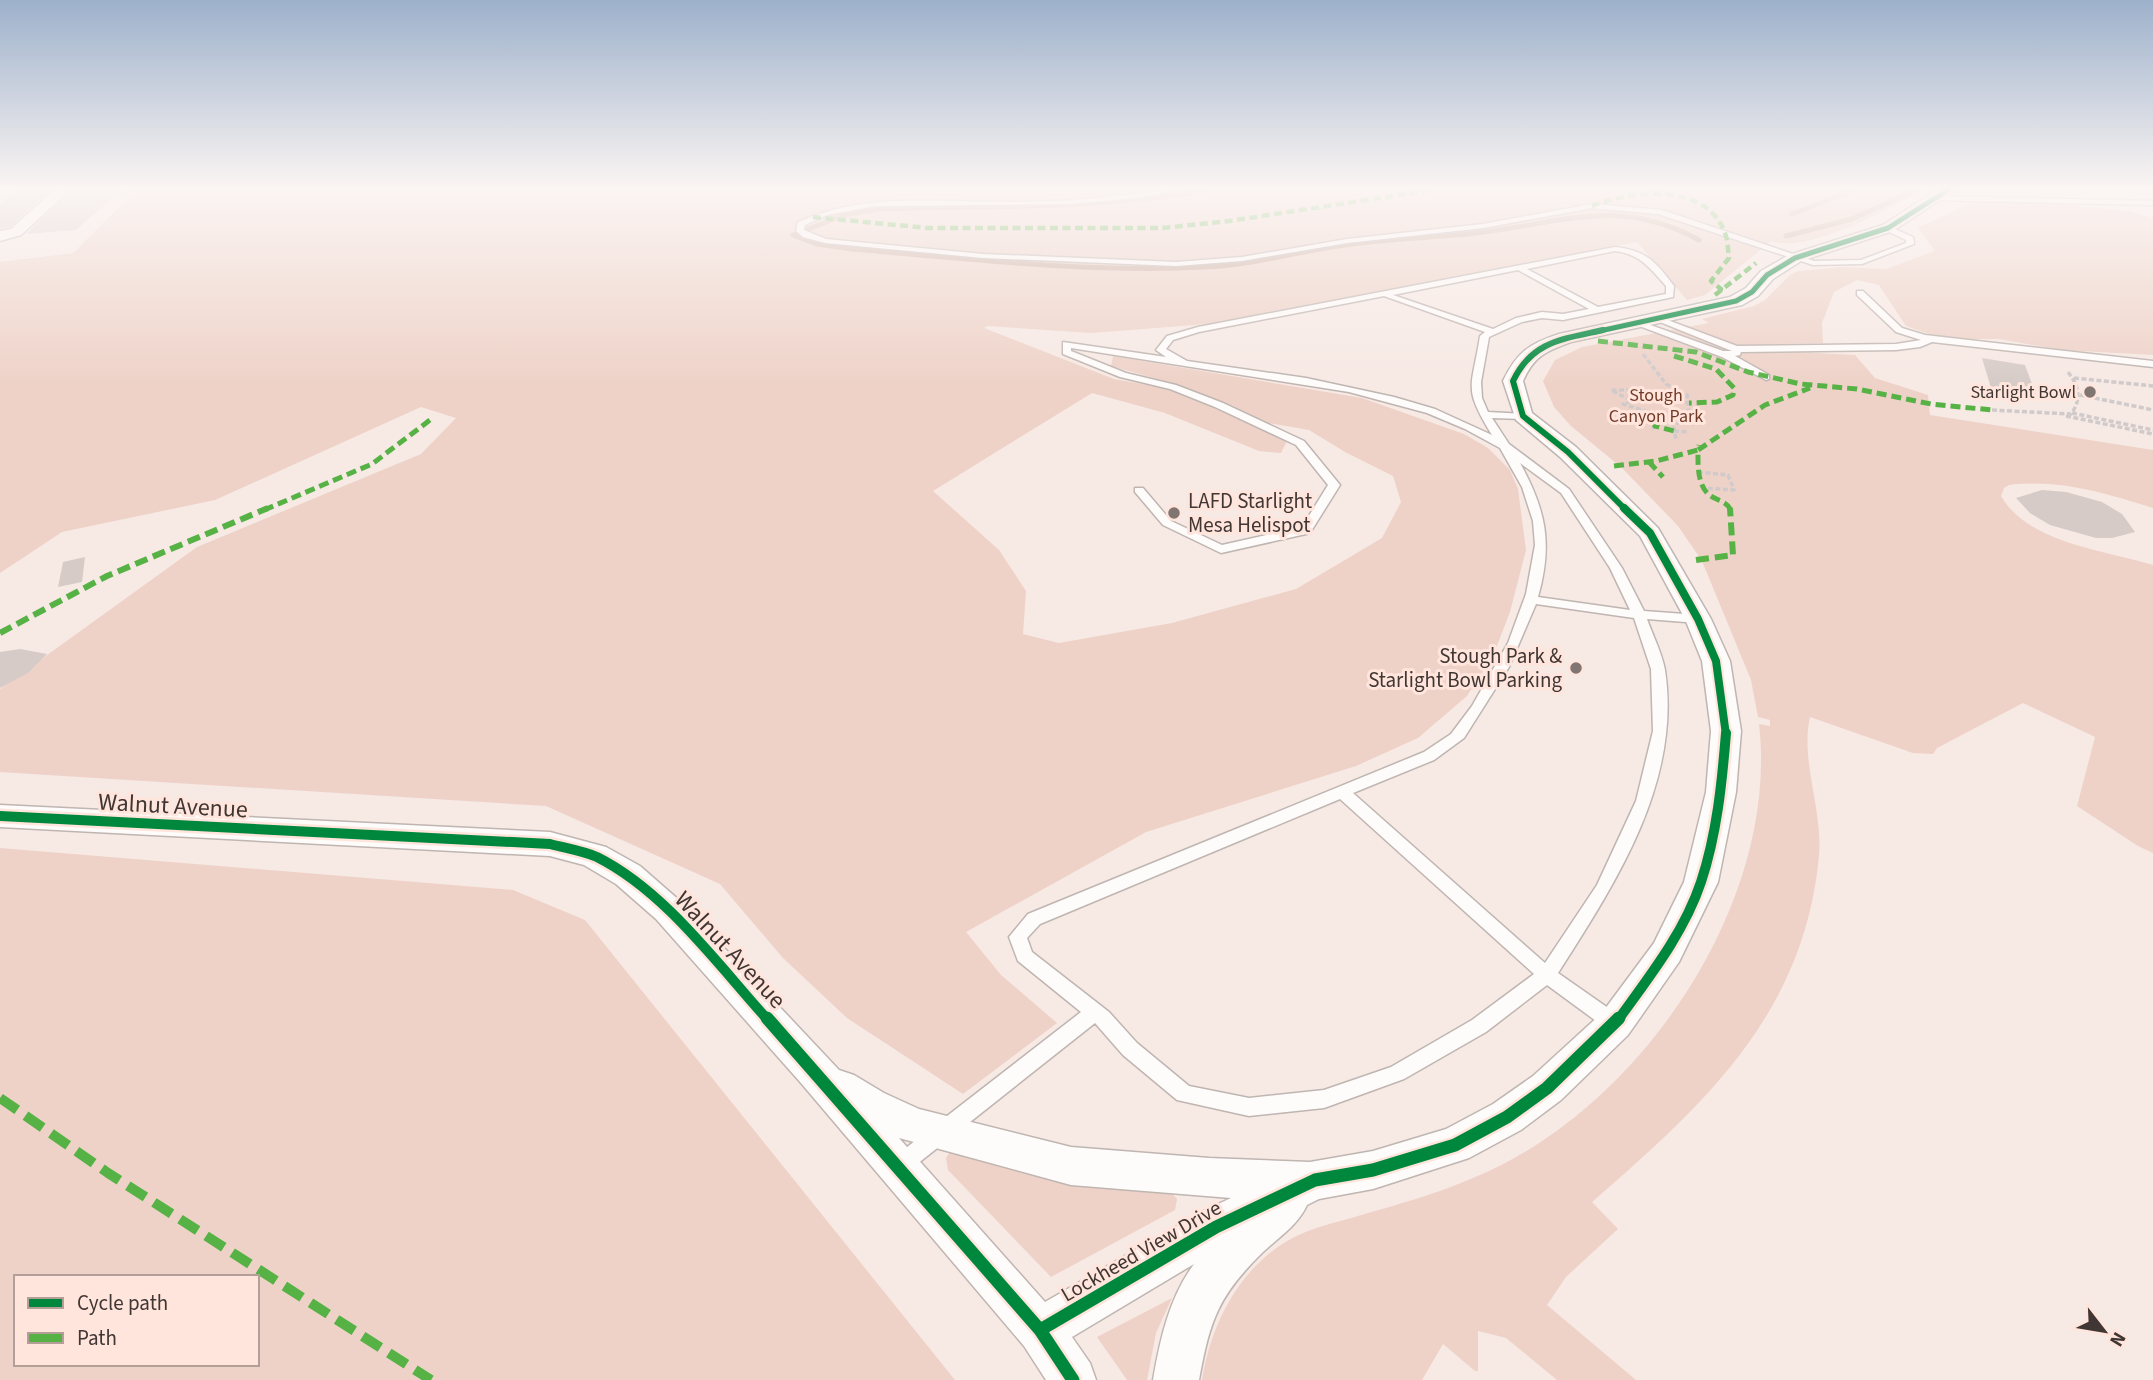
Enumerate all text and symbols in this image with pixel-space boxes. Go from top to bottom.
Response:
place label: Starlight Bowl [1970,380,2076,405]
park label: Stough Canyon Park [1609,383,1703,429]
marker: Starlight Bowl [2082,384,2098,400]
place label: LAFD Starlight Mesa Helispot [1188,486,1312,540]
marker: LAFD Starlight Mesa Helispot [1166,505,1182,521]
place label: Stough Park & Starlight Bowl Parking [1368,641,1562,695]
marker: Stough Park & Starlight Bowl Parking [1568,660,1584,676]
street label: Walnut Avenue [97,785,249,827]
street label: Walnut Avenue [666,883,794,1017]
street label: Lockheed View Drive [1055,1193,1227,1309]
legend [14,1275,259,1366]
text: Cycle path [77,1288,168,1318]
north arrow [2069,1296,2139,1366]
text: Path [77,1323,117,1353]
text: N [2102,1327,2132,1351]

